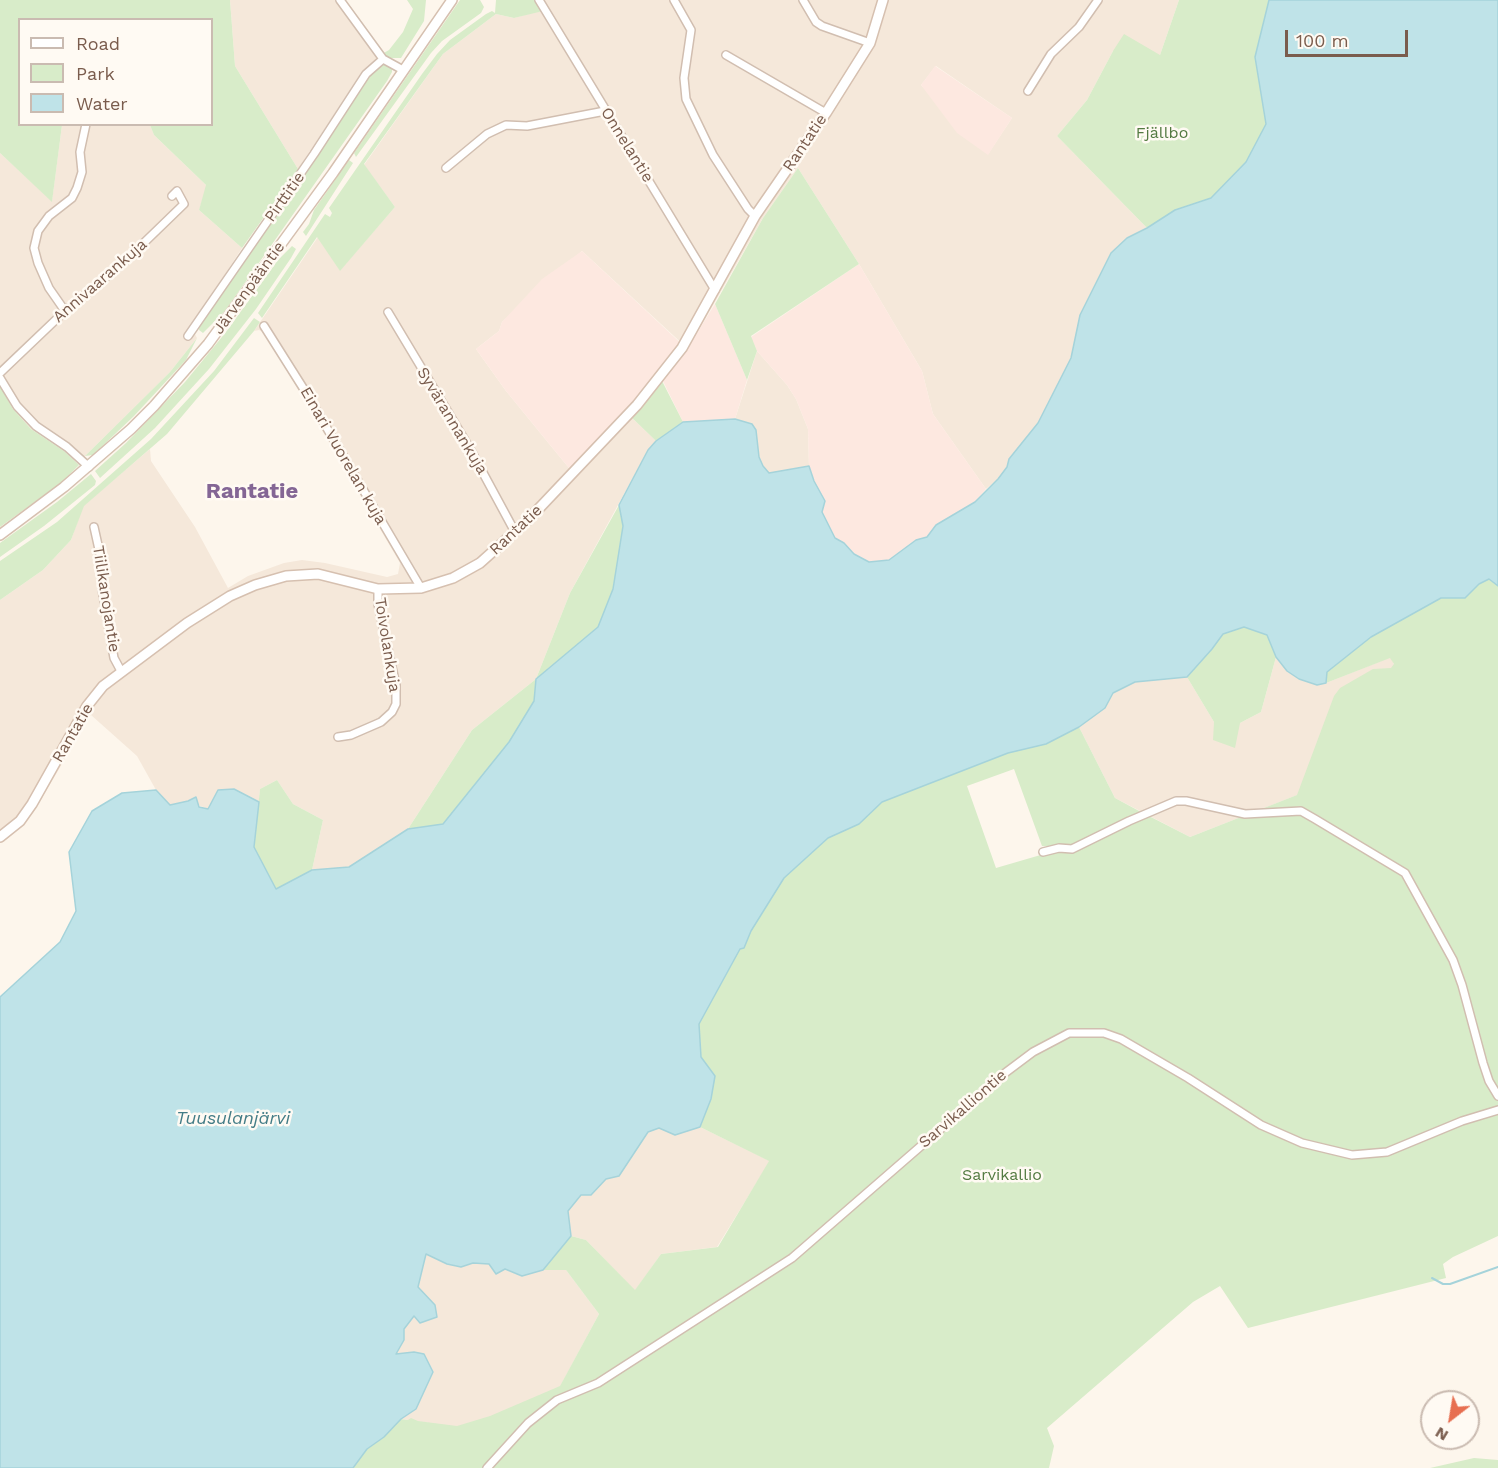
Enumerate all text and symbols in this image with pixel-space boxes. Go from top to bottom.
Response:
legend [18,18,213,126]
scale bar [1288,18,1411,56]
text: 100 m [1296,30,1349,51]
text: Road [76,33,120,54]
text: Park [76,63,115,84]
text: Water [76,93,128,114]
street label: Onnelantie [596,104,658,186]
street label: Rantatie [779,111,831,175]
park label: Fjällbo [1136,123,1188,143]
street label: Pirttitie [261,168,309,226]
street label: Annivaarankuja [49,235,151,327]
street label: Järvenpääntie [209,238,289,338]
street label: Syvärannankuja [412,364,492,478]
street label: Einari Vuorelan kuja [296,384,390,528]
district label: Rantatie [206,479,298,505]
street label: Rantatie [486,501,546,559]
street label: Tiilikanojantie [88,544,124,654]
street label: Toivolankuja [370,596,404,694]
street label: Rantatie [48,700,98,766]
street label: Sarvikalliontie [915,1066,1011,1152]
water label: Tuusulanjärvi [176,1108,290,1130]
park label: Sarvikallio [962,1165,1042,1185]
north arrow [1420,1390,1480,1450]
text: N [1432,1423,1451,1445]

